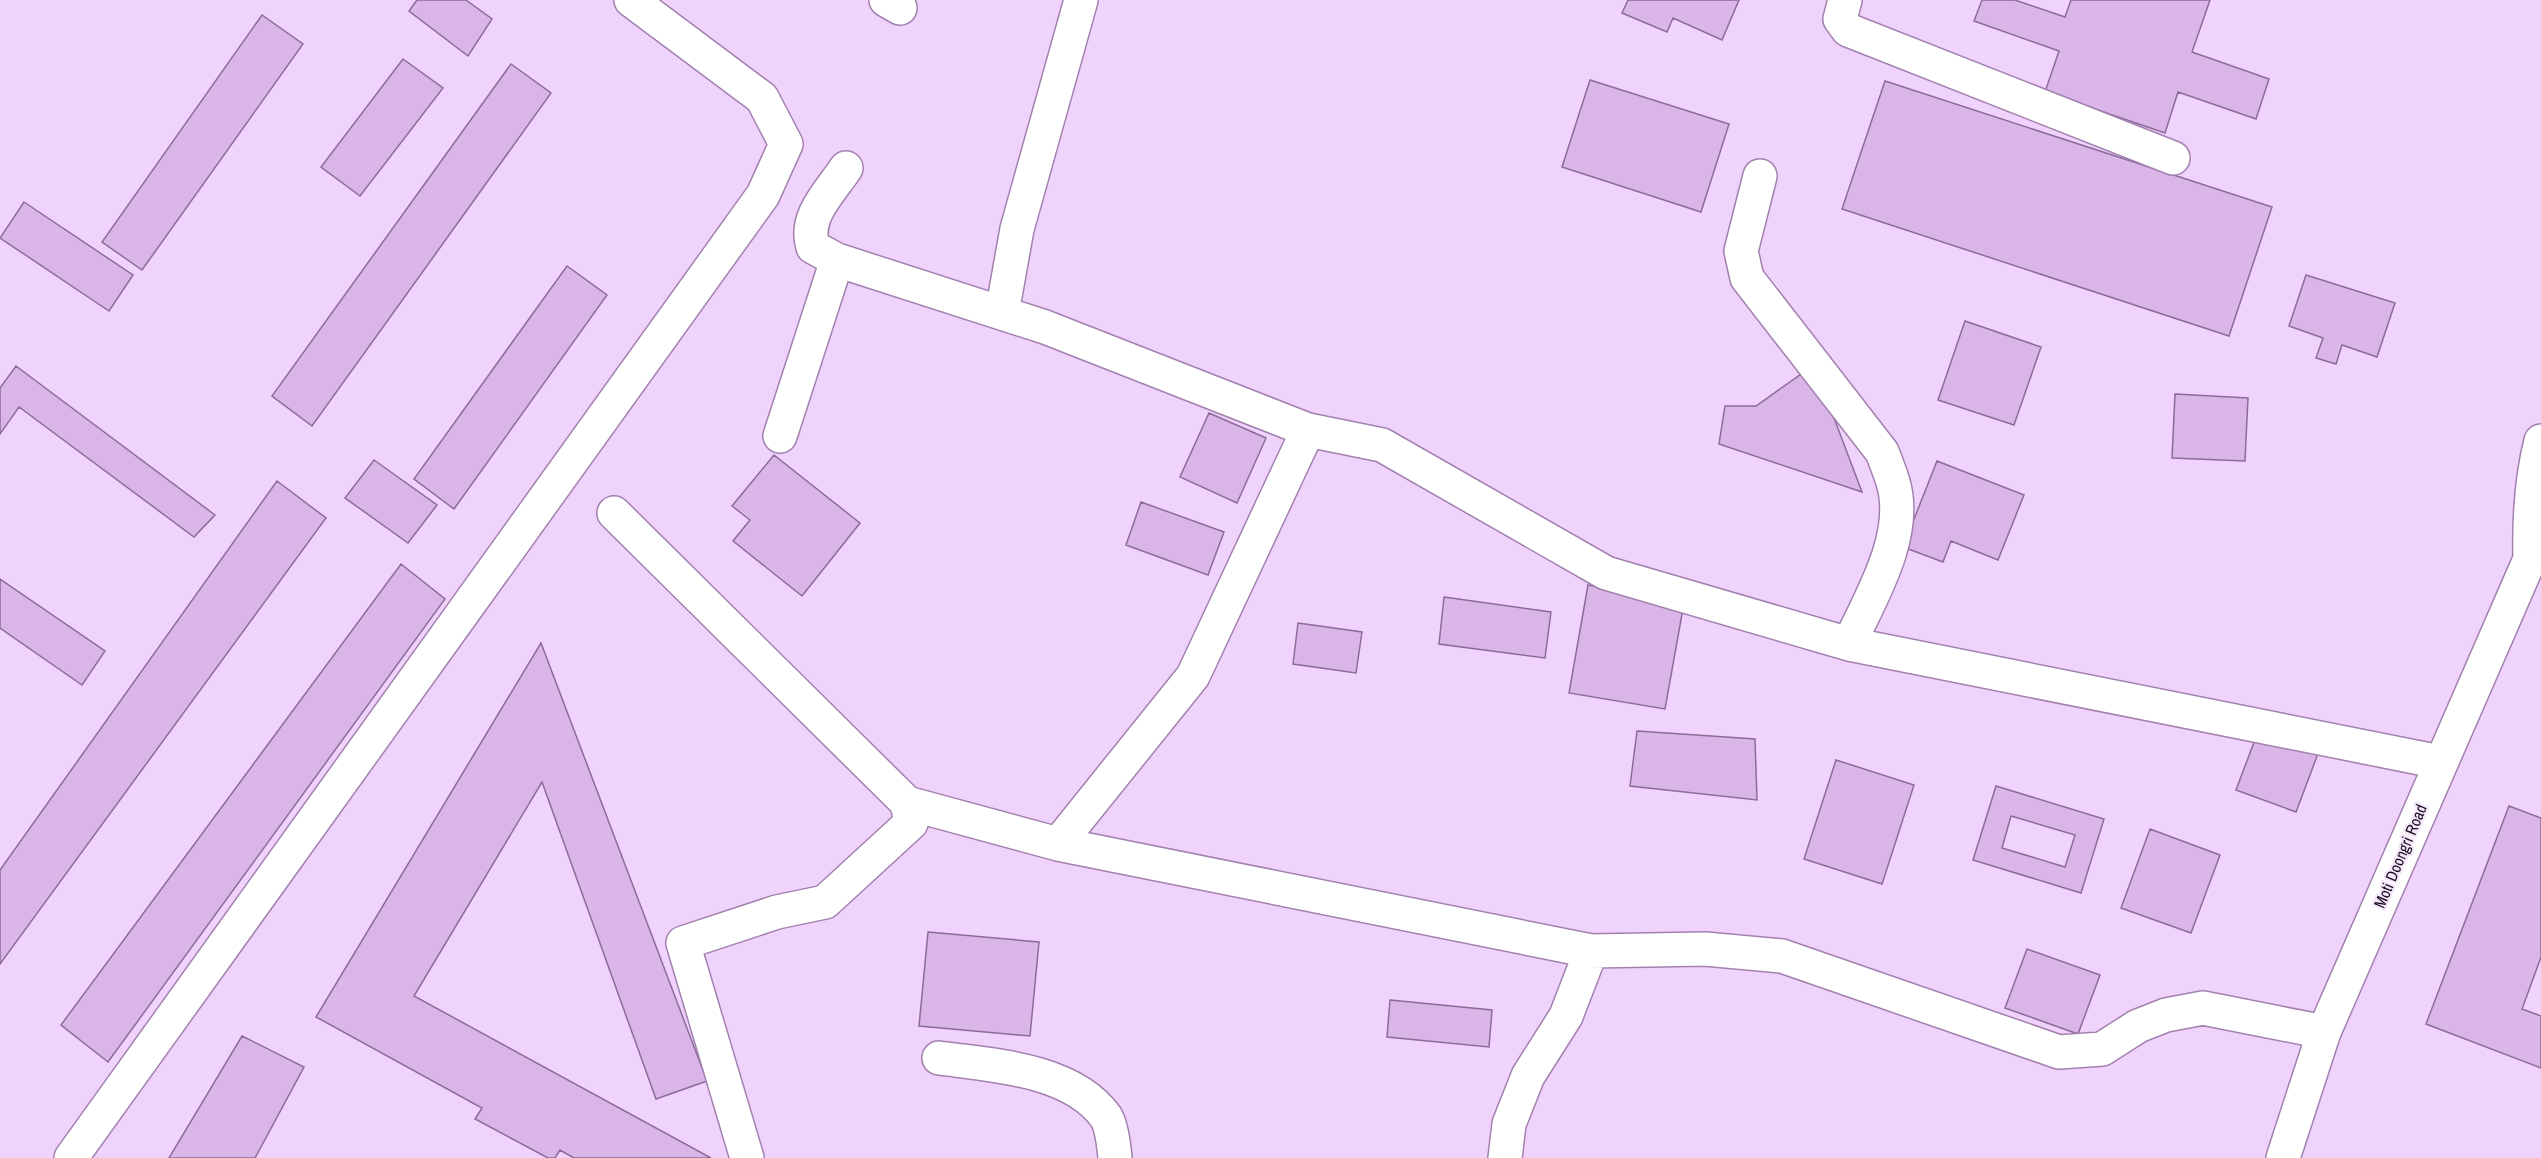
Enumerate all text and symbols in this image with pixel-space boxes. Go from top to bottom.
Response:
street label: Moti Doongri Road [2368,801,2432,911]

